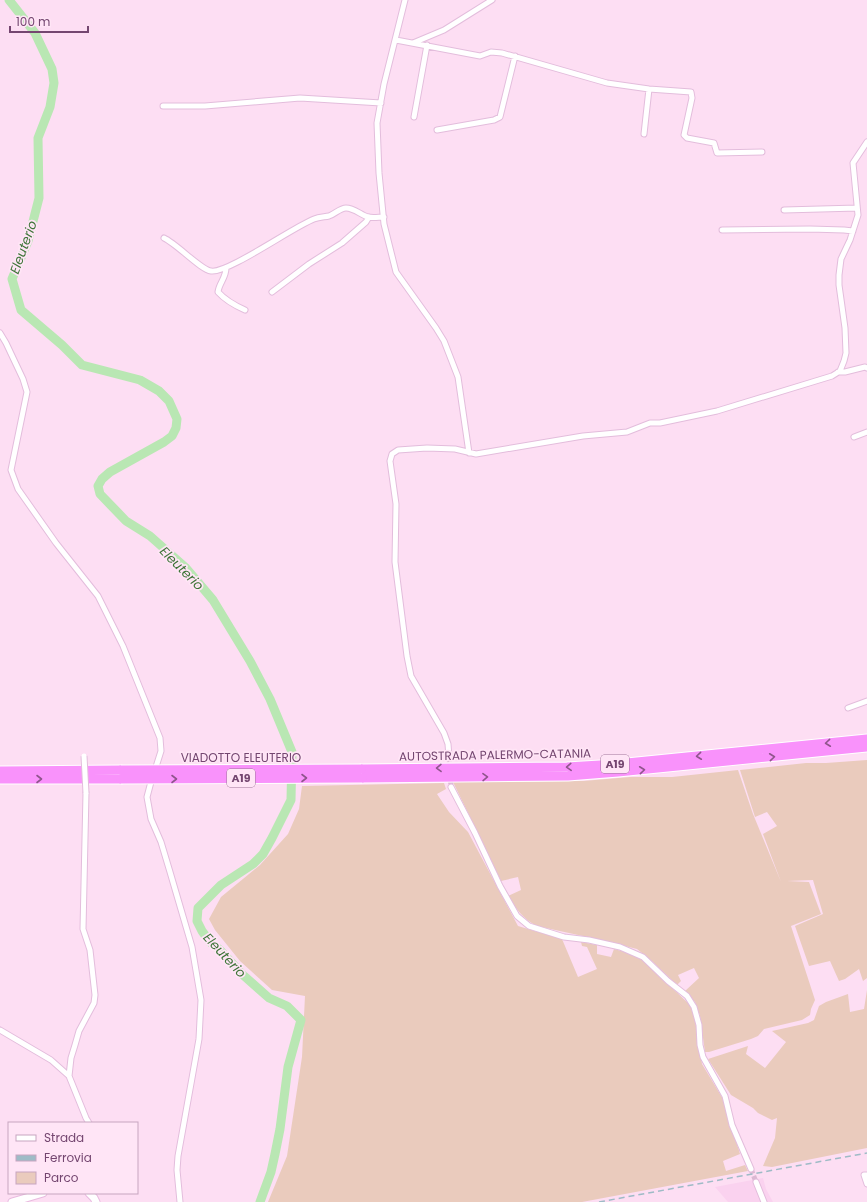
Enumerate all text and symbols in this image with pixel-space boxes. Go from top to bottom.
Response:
scale bar [10,8,88,34]
text: 100 m [16,13,50,30]
water label: Eleuterio [5,218,42,276]
water label: Eleuterio [155,542,208,595]
one-way arrow [825,738,831,747]
street label: AUTOSTRADA PALERMO-CATANIA [399,744,591,765]
street label: VIADOTTO ELEUTERIO [181,749,301,766]
one-way arrow [696,751,702,760]
one-way arrow [769,753,775,762]
road number: A19 [601,755,629,773]
one-way arrow [566,763,572,771]
one-way arrow [436,764,442,773]
one-way arrow [639,766,645,775]
road number: A19 [227,769,255,787]
one-way arrow [482,773,488,781]
one-way arrow [301,774,307,782]
one-way arrow [36,775,42,783]
one-way arrow [171,775,177,783]
water label: Eleuterio [199,929,250,982]
legend [8,1122,138,1194]
text: Strada [44,1129,84,1146]
text: Ferrovia [44,1149,92,1166]
text: Parco [44,1169,79,1186]

